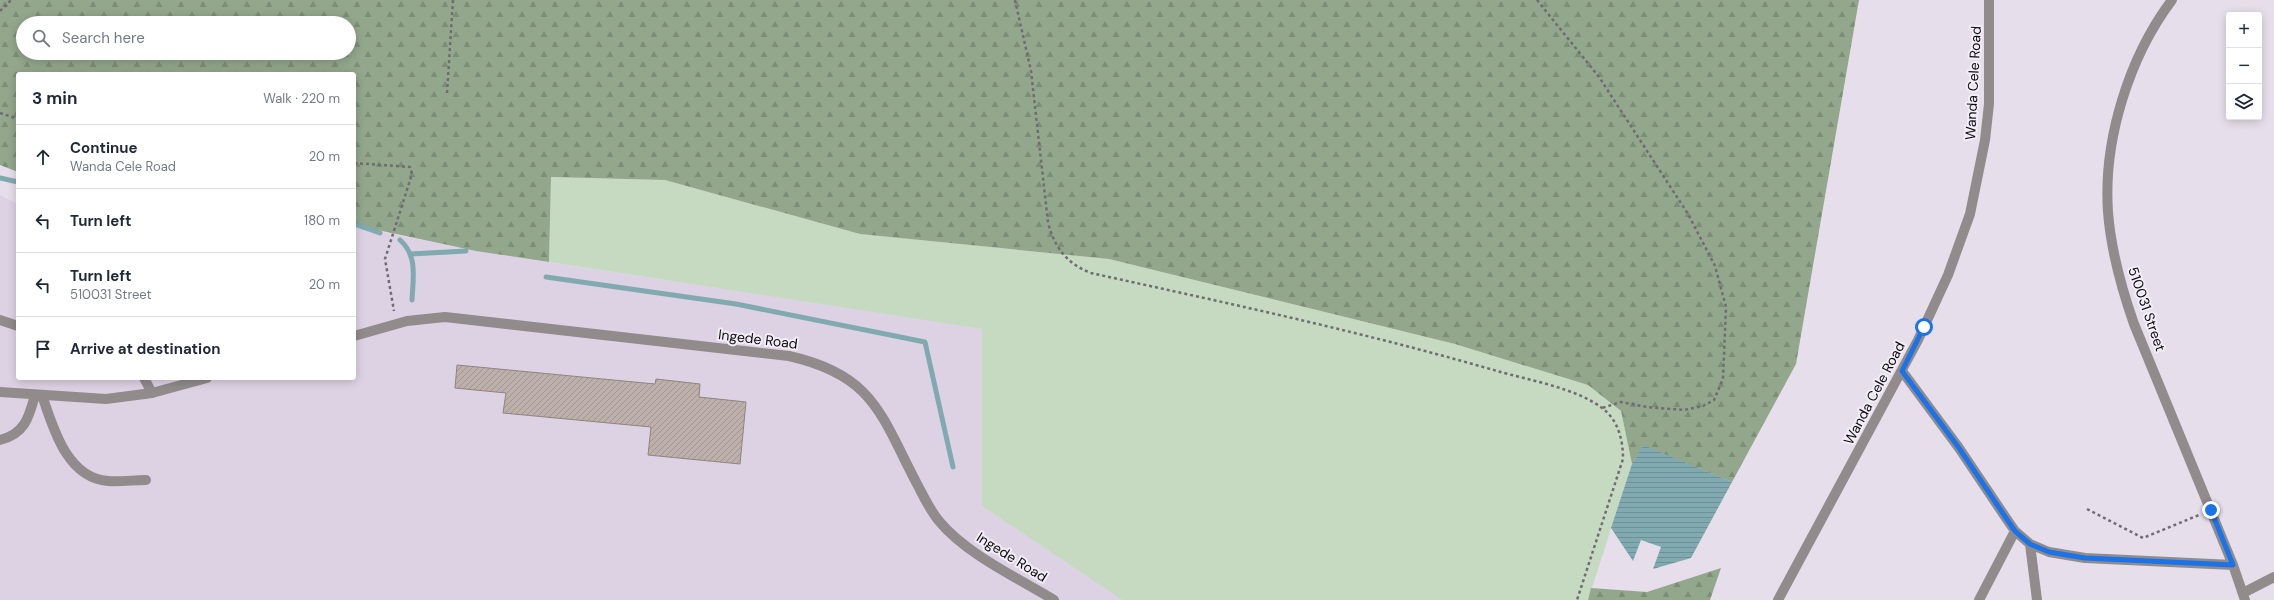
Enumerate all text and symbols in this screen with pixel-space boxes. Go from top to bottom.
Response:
map controls [2226,12,2262,120]
button: + [2226,12,2262,48]
search box [16,16,356,60]
street label: Wanda Cele Road [1961,26,1985,140]
icon: search [30,27,52,49]
text: Search here [62,28,145,48]
button: − [2226,48,2262,84]
button: layers [2226,84,2262,120]
text: 3 min [32,87,77,109]
text: Walk · 220 m [263,90,340,107]
text: Continue [70,138,138,158]
icon: ahead [32,146,54,168]
text: 20 m [309,148,340,165]
text: Wanda Cele Road [70,158,176,175]
icon: left [32,210,54,232]
text: Turn left [70,211,131,231]
text: 180 m [304,212,340,229]
street label: 510031 Street [2124,265,2170,353]
text: Turn left [70,266,131,286]
icon: left [32,274,54,296]
text: 20 m [309,276,340,293]
text: 510031 Street [70,286,152,303]
route start [1915,318,1933,336]
street label: Ingede Road [717,325,799,353]
icon: arrive [32,338,54,360]
street label: Wanda Cele Road [1839,338,1909,448]
text: Arrive at destination [70,339,221,359]
route end [2202,501,2220,519]
street label: Ingede Road [973,528,1051,586]

